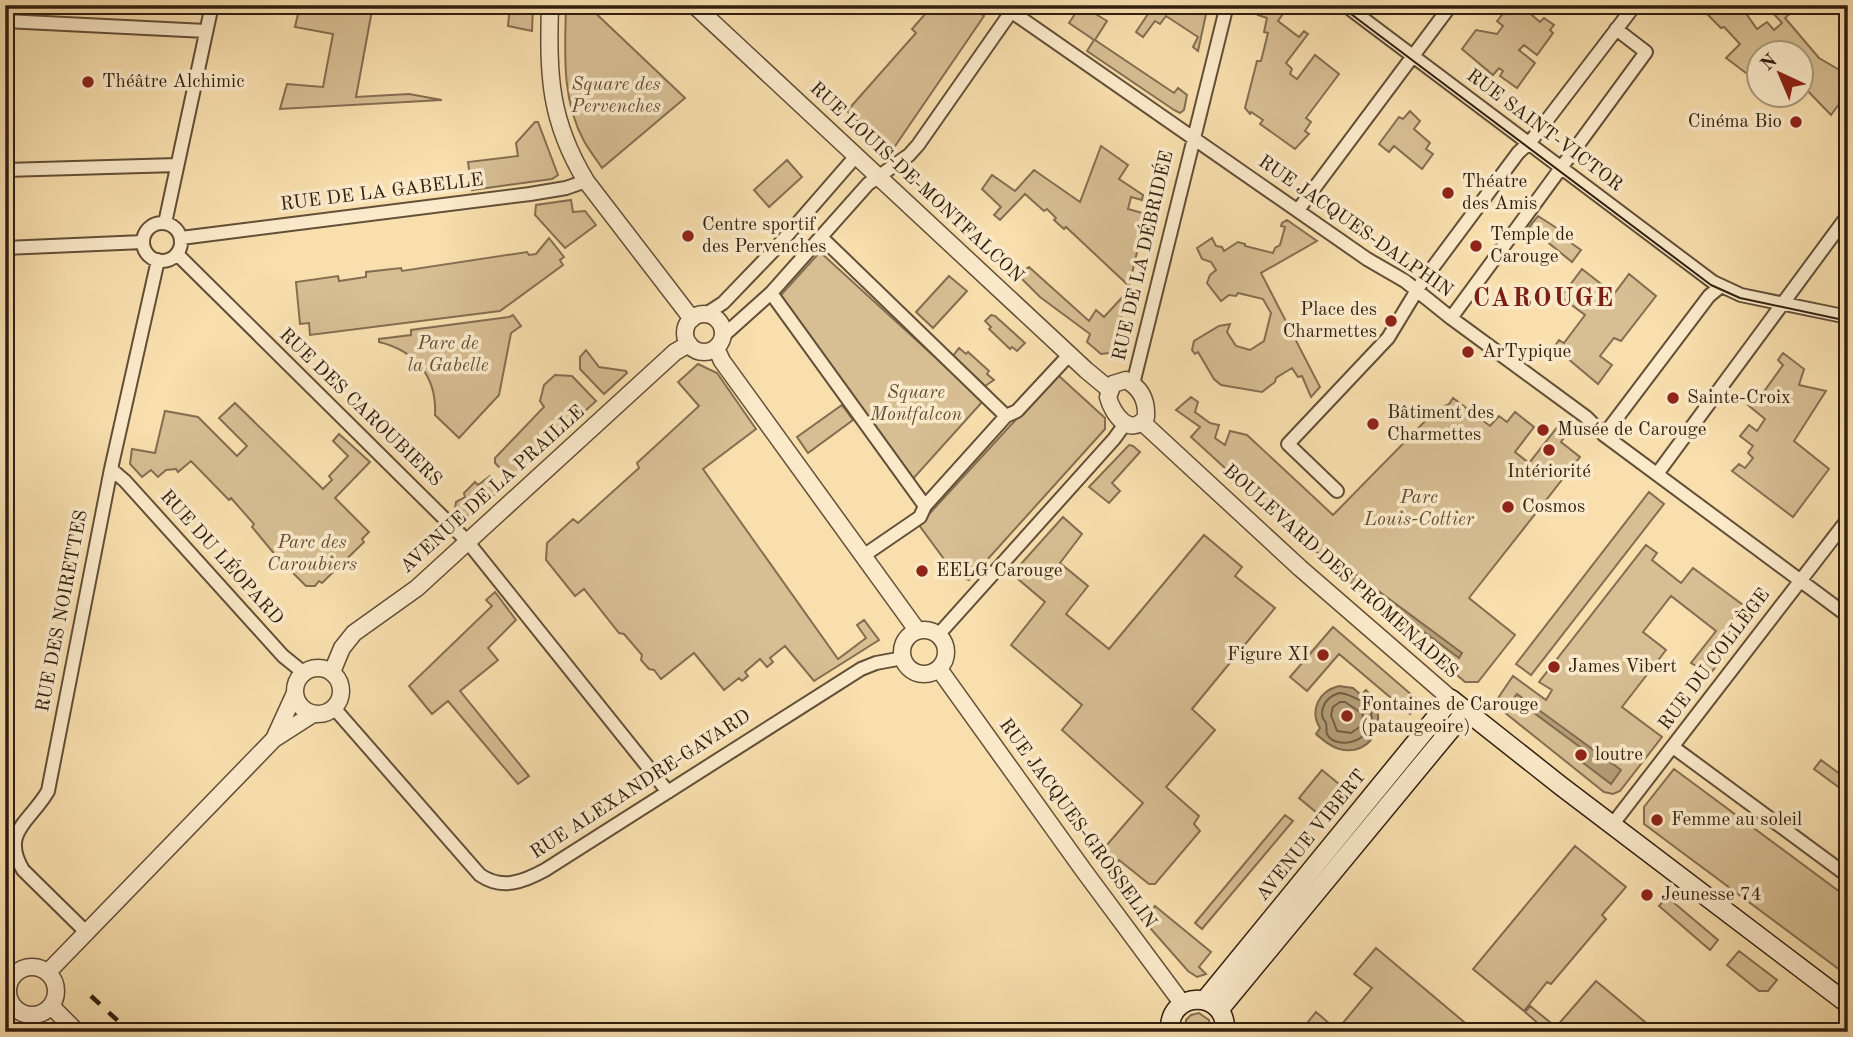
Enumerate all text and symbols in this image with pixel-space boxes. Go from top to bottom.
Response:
north arrow [1744,38,1814,108]
text: N [1758,51,1782,75]
street label: RUE SAINT-VICTOR [1462,66,1626,196]
place label: Théâtre Alchimic [102,73,244,92]
marker: Théâtre Alchimic [80,74,96,90]
park label: Square des Pervenches [570,76,661,117]
street label: RUE LOUIS-DE-MONTFALCON [806,79,1027,287]
place label: Cinéma Bio [1688,113,1782,132]
marker: Cinéma Bio [1788,114,1804,130]
street label: RUE DE LA DÉBRIDÉE [1107,148,1177,363]
street label: RUE JACQUES-DALPHIN [1254,153,1456,302]
street label: RUE DE LA GABELLE [279,171,485,215]
place label: Théatre des Amis [1462,173,1537,214]
marker: Théatre des Amis [1440,185,1456,201]
place label: Centre sportif des Pervenches [702,216,826,257]
place label: Temple de Carouge [1490,226,1574,267]
marker: Centre sportif des Pervenches [680,228,696,244]
marker: Temple de Carouge [1468,238,1484,254]
district label: CAROUGE [1473,286,1615,312]
place label: Place des Charmettes [1283,301,1377,342]
marker: Place des Charmettes [1383,313,1399,329]
street label: RUE DES CAROUBIERS [275,326,445,490]
park label: Parc de la Gabelle [408,335,489,376]
place label: ArTypique [1482,343,1571,362]
marker: ArTypique [1460,344,1476,360]
park label: Square Montfalcon [869,384,962,425]
place label: Sainte-Croix [1687,389,1791,408]
marker: Sainte-Croix [1665,390,1681,406]
street label: AVENUE DE LA PRAILLE [397,403,589,577]
place label: Bâtiment des Charmettes [1387,404,1494,445]
marker: Bâtiment des Charmettes [1365,416,1381,432]
place label: Musée de Carouge [1557,421,1707,440]
marker: Musée de Carouge [1535,422,1551,438]
marker: Intériorité [1541,442,1557,458]
street label: BOULEVARD DES PROMENADES [1219,462,1461,682]
place label: Intériorité [1507,463,1591,482]
street label: RUE DU LÉOPARD [156,484,289,629]
park label: Parc Louis-Cottier [1363,489,1475,530]
place label: Cosmos [1522,498,1585,517]
marker: Cosmos [1500,499,1516,515]
street label: RUE DES NOIRETTES [34,508,92,714]
park label: Parc des Caroubiers [267,534,357,575]
place label: EELG Carouge [936,562,1062,581]
marker: EELG Carouge [914,563,930,579]
street label: RUE DU COLLÈGE [1653,583,1774,734]
place label: Figure XI [1227,646,1309,665]
marker: Figure XI [1315,647,1331,663]
place label: James Vibert [1568,658,1677,677]
marker: James Vibert [1546,659,1562,675]
place label: Fontaines de Carouge (pataugeoire) [1361,696,1538,737]
street label: RUE ALEXANDRE-GAVARD [528,707,754,863]
marker: Fontaines de Carouge (pataugeoire) [1339,708,1355,724]
street label: RUE JACQUES-GROSSELIN [995,716,1159,932]
place label: loutre [1595,746,1643,765]
marker: loutre [1573,747,1589,763]
street label: AVENUE VIBERT [1253,767,1371,905]
place label: Femme au soleil [1671,811,1802,830]
marker: Femme au soleil [1649,812,1665,828]
place label: Jeunesse 74 [1661,886,1762,905]
marker: Jeunesse 74 [1639,887,1655,903]

